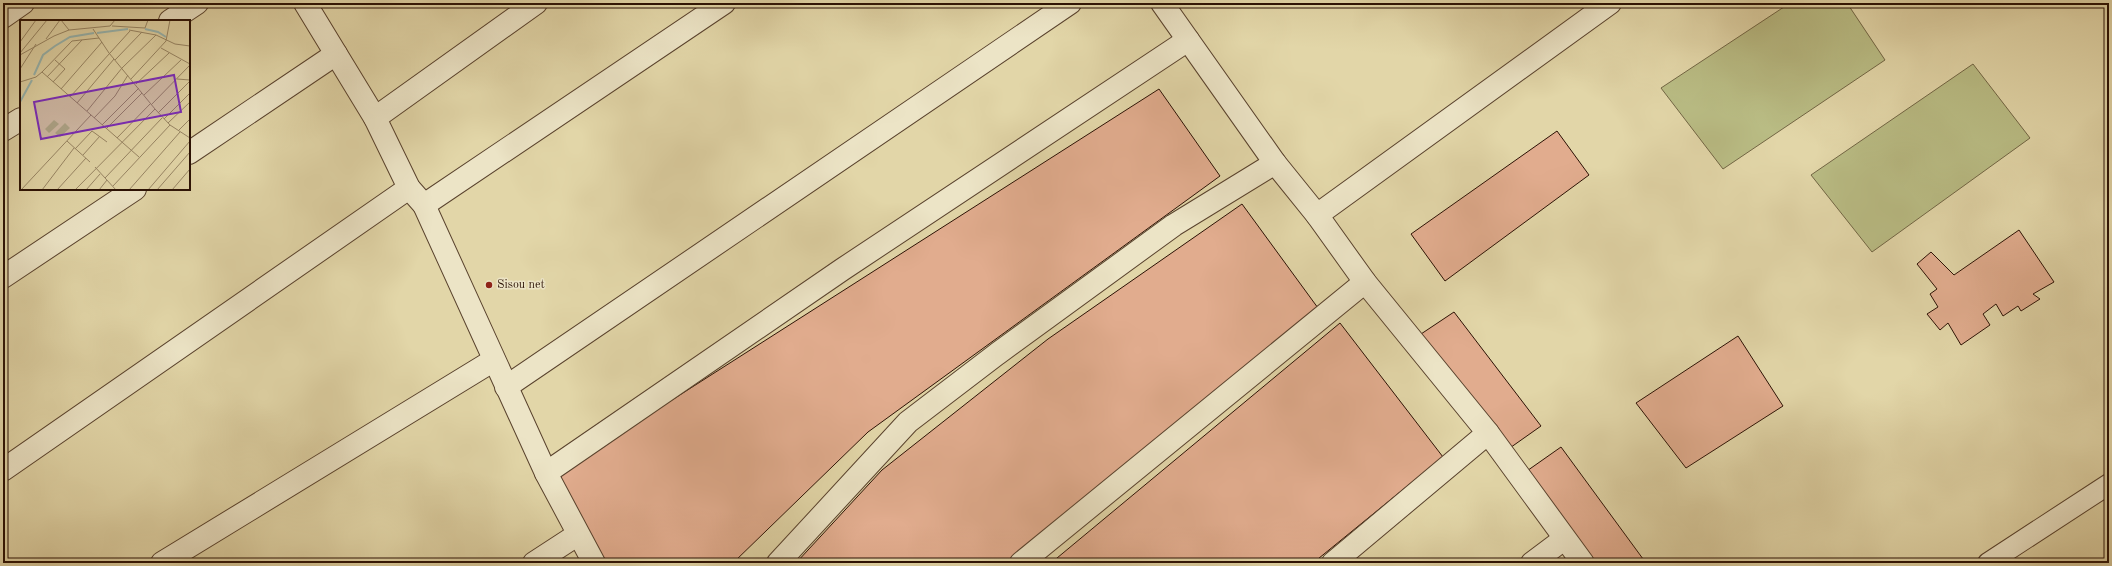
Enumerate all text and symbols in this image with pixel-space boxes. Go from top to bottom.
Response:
inset map [20,20,190,190]
place label: Sisou net [497,279,545,291]
marker: Sisou net [484,280,494,290]

